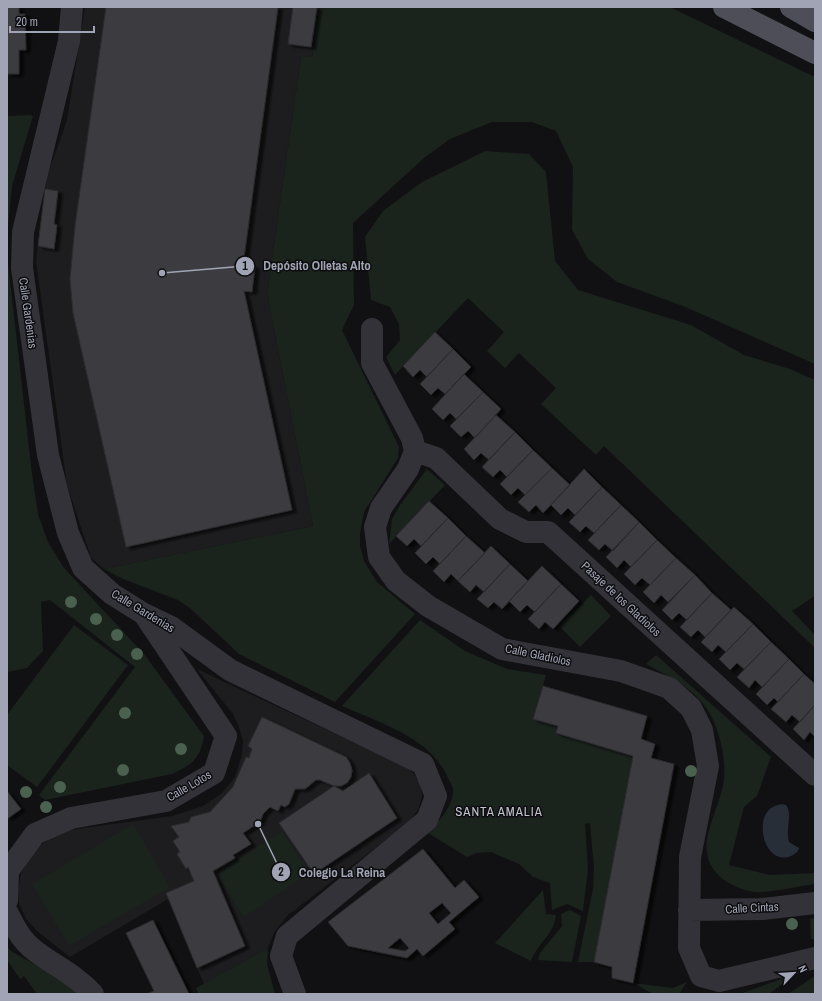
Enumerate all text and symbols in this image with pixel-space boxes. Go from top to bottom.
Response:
scale bar [10,8,94,34]
text: 20 m [16,14,38,30]
callout: Depósito Olletas Alto [235,253,379,278]
text: Depósito Olletas Alto [263,257,371,274]
text: 1 [242,258,248,274]
street label: Calle Gardenias [15,277,41,349]
street label: Pasaje de los Gladiolos [578,558,664,640]
street label: Calle Gardenias [108,586,178,636]
street label: Calle Gladiolos [504,640,572,670]
street label: Calle Lotos [164,767,214,805]
district label: SANTA AMALIA [455,803,543,820]
callout: Colegio La Reina [271,860,393,885]
text: 2 [278,864,284,880]
text: Colegio La Reina [299,864,385,881]
street label: Calle Cintas [725,899,779,917]
north arrow [774,953,814,993]
text: N [795,963,811,975]

